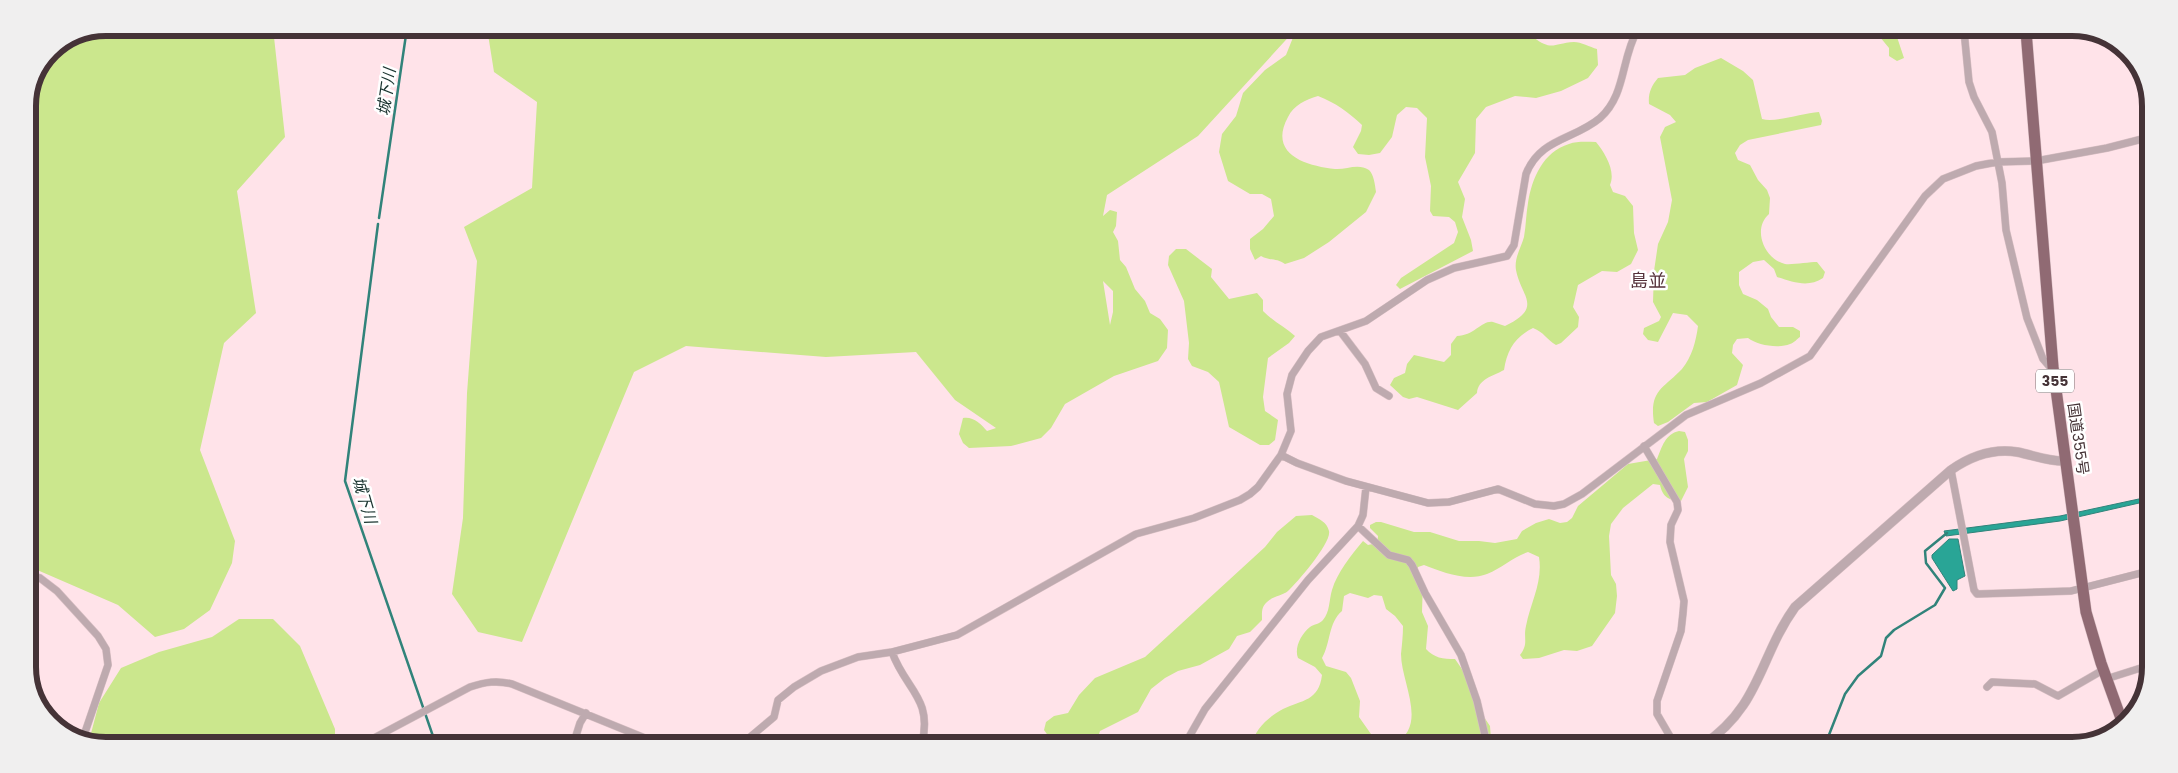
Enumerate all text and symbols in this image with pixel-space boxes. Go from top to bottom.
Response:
water label: 城下川 [372,65,402,117]
district label: 島並 [1630,268,1666,293]
road number: 355 [2036,370,2074,392]
street label: 国道355号 [2063,401,2094,476]
water label: 城下川 [347,474,383,528]

